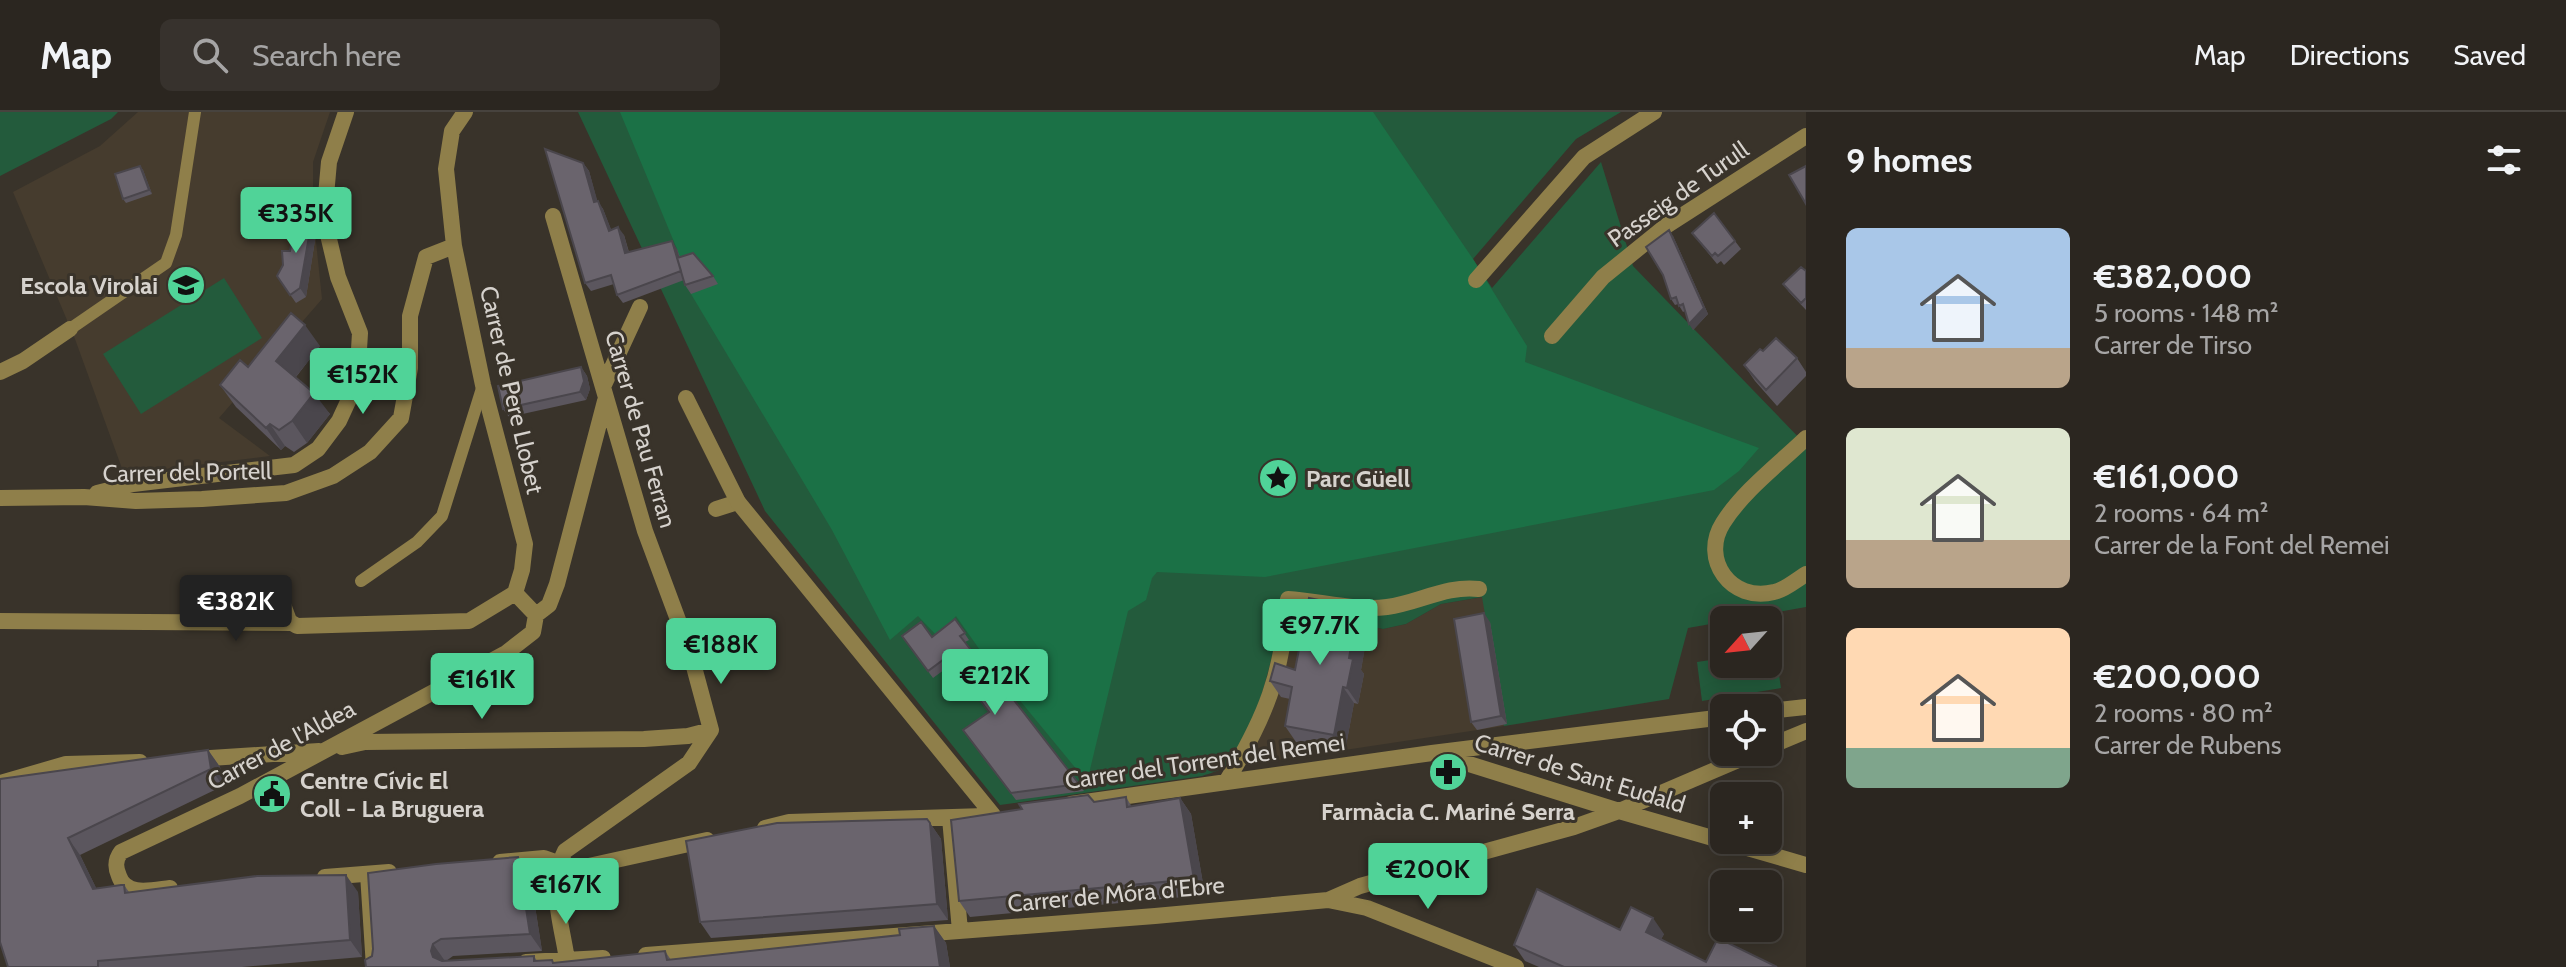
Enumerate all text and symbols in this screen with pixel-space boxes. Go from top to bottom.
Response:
search box [160,19,720,91]
text: Map [40,32,112,79]
icon: search [188,33,232,77]
text: Search here [252,37,401,74]
text: Map [2194,38,2246,72]
text: Directions [2290,38,2409,72]
text: Saved [2453,38,2526,72]
street label: Passeig de Turull [1602,135,1754,253]
icon: filters [2482,138,2526,182]
text: 9 homes [1846,139,1972,181]
pin: €335K [240,187,352,255]
text: €335K [259,197,333,229]
text: €382,000 [2094,255,2252,297]
icon: home [1910,260,2006,356]
school or university icon: Escola Virolai [165,264,207,306]
place label: Escola Virolai [20,271,158,300]
street label: Carrer de Pere Llobet [474,283,550,497]
text: 5 rooms · 148 m² [2094,297,2278,329]
street label: Carrer de Pau Ferran [599,327,683,531]
text: Carrer de Tirso [2094,329,2252,361]
pin: €152K [307,348,419,416]
text: €152K [328,358,398,390]
text: €161,000 [2094,455,2240,497]
street label: Carrer del Portell [102,456,272,488]
place icon: Parc Güell [1257,457,1299,499]
icon: home [1910,460,2006,556]
place label: Parc Güell [1306,464,1410,493]
text: 2 rooms · 64 m² [2094,497,2269,529]
text: Carrer de la Font del Remei [2094,529,2390,561]
pin: €382K [180,575,292,643]
text: €382K [198,585,274,617]
pin: €97.7K [1255,599,1385,667]
north arrow [1710,606,1782,678]
map controls [1710,606,1782,942]
text: €97.7K [1281,609,1359,641]
pin: €188K [665,618,777,686]
text: €188K [684,628,758,660]
pin: €212K [939,649,1051,717]
pin: €161K [426,653,538,721]
text: €200,000 [2094,655,2261,697]
text: €212K [960,659,1030,691]
icon: home [1910,660,2006,756]
text: €161K [449,663,515,695]
street label: Carrer de l'Aldea [202,694,360,796]
button: locate [1710,694,1782,766]
text: 2 rooms · 80 m² [2094,697,2273,729]
street label: Carrer del Torrent del Remei [1063,727,1347,795]
street label: Carrer de Sant Eudald [1471,727,1689,819]
text: Carrer de Rubens [2094,729,2282,761]
pharmacy icon: Farmàcia C. Mariné Serra [1427,751,1469,793]
place label: Centre Cívic El Coll - La Bruguera [300,766,484,823]
public building icon: Centre Cívic El Coll - La Bruguera [251,773,293,815]
button: + [1710,782,1782,854]
place label: Farmàcia C. Mariné Serra [1321,797,1575,826]
pin: €200K [1372,843,1484,911]
text: €200K [1386,853,1470,885]
pin: €167K [510,858,622,926]
text: €167K [531,868,601,900]
street label: Carrer de Móra d'Ebre [1006,870,1226,918]
button: − [1710,870,1782,942]

